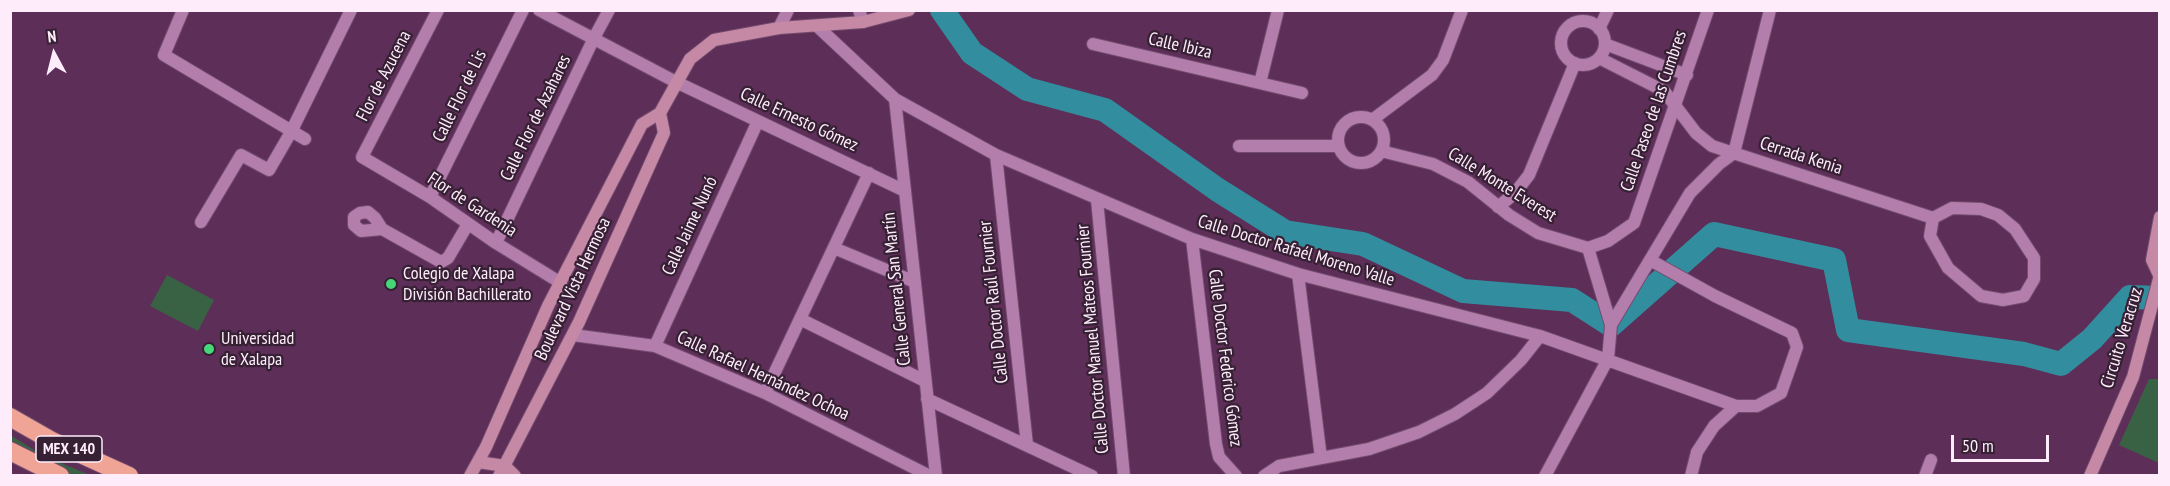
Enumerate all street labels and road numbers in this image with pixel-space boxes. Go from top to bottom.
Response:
street label: Flor de Azucena [352,27,416,125]
street label: Calle Ibiza [1146,28,1214,64]
street label: Calle Paseo de las Cumbres [1616,28,1692,194]
street label: Calle Flor de Lis [428,47,492,145]
street label: Calle Flor de Azahares [496,51,576,185]
street label: Calle Ernesto Gómez [737,83,861,157]
street label: Cerrada Kenia [1757,132,1845,180]
street label: Calle Monte Everest [1444,143,1560,227]
street label: Flor de Gardenia [423,168,521,242]
street label: Calle Jaime Nunó [658,173,722,279]
street label: Calle General San Martín [878,211,916,367]
street label: Calle Doctor Rafaél Moreno Valle [1195,211,1397,291]
street label: Boulevard Vista Hermosa [530,214,616,364]
street label: Calle Doctor Raúl Fournier [975,220,1013,384]
street label: Calle Doctor Manuel Mateos Fournier [1072,223,1114,455]
street label: Calle Doctor Federico Gómez [1203,268,1247,448]
street label: Circuito Veracruz [2096,285,2148,391]
street label: Calle Rafael Hernández Ochoa [673,327,853,425]
road number: MEX 140 [36,436,102,462]

